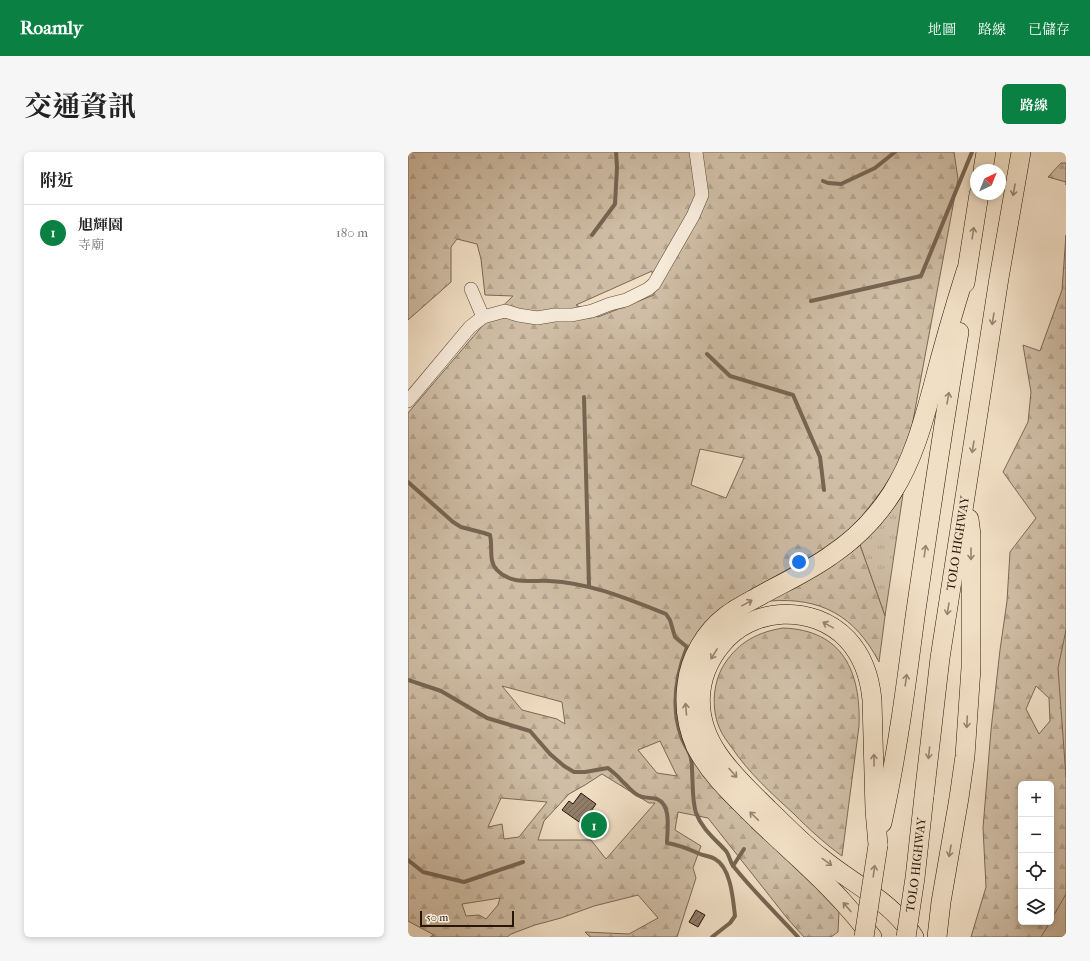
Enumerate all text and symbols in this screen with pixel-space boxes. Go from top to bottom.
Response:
text: Roamly [20,17,83,39]
text: 地圖 [928,21,956,38]
text: 路線 [978,21,1006,38]
text: 已儲存 [1028,21,1070,38]
button: 路線 [1002,84,1066,124]
text: 交通資訊 [24,90,136,123]
north arrow [970,164,1006,200]
text: 附近 [40,170,74,190]
one-way arrow [1010,184,1018,197]
text: 旭輝園 [78,216,123,234]
text: 1 [51,225,55,240]
text: 180 m [336,225,368,240]
one-way arrow [969,227,977,240]
text: 寺廟 [78,237,104,252]
one-way arrow [989,312,997,325]
one-way arrow [944,392,952,405]
one-way arrow [969,440,977,453]
street label: TOLO HIGHWAY [944,494,972,592]
one-way arrow [921,545,929,558]
one-way arrow [967,547,975,560]
your location [789,552,809,572]
one-way arrow [740,599,752,607]
one-way arrow [944,602,952,615]
one-way arrow [822,621,834,629]
one-way arrow [710,648,718,659]
one-way arrow [902,674,910,687]
one-way arrow [683,703,690,716]
one-way arrow [964,715,971,728]
one-way arrow [925,746,933,759]
one-way arrow [870,754,878,767]
one-way arrow [728,767,737,778]
map controls [1018,781,1054,925]
button: + [1018,781,1054,817]
pin: 1 [581,810,607,840]
one-way arrow [749,811,759,821]
street label: TOLO HIGHWAY [903,816,929,913]
button: − [1018,817,1054,853]
one-way arrow [946,844,954,857]
button: locate [1018,853,1054,889]
one-way arrow [821,858,832,866]
one-way arrow [870,865,878,878]
button: layers [1018,889,1054,925]
one-way arrow [843,902,852,912]
scale bar [420,909,514,928]
text: 50 m [426,911,448,924]

